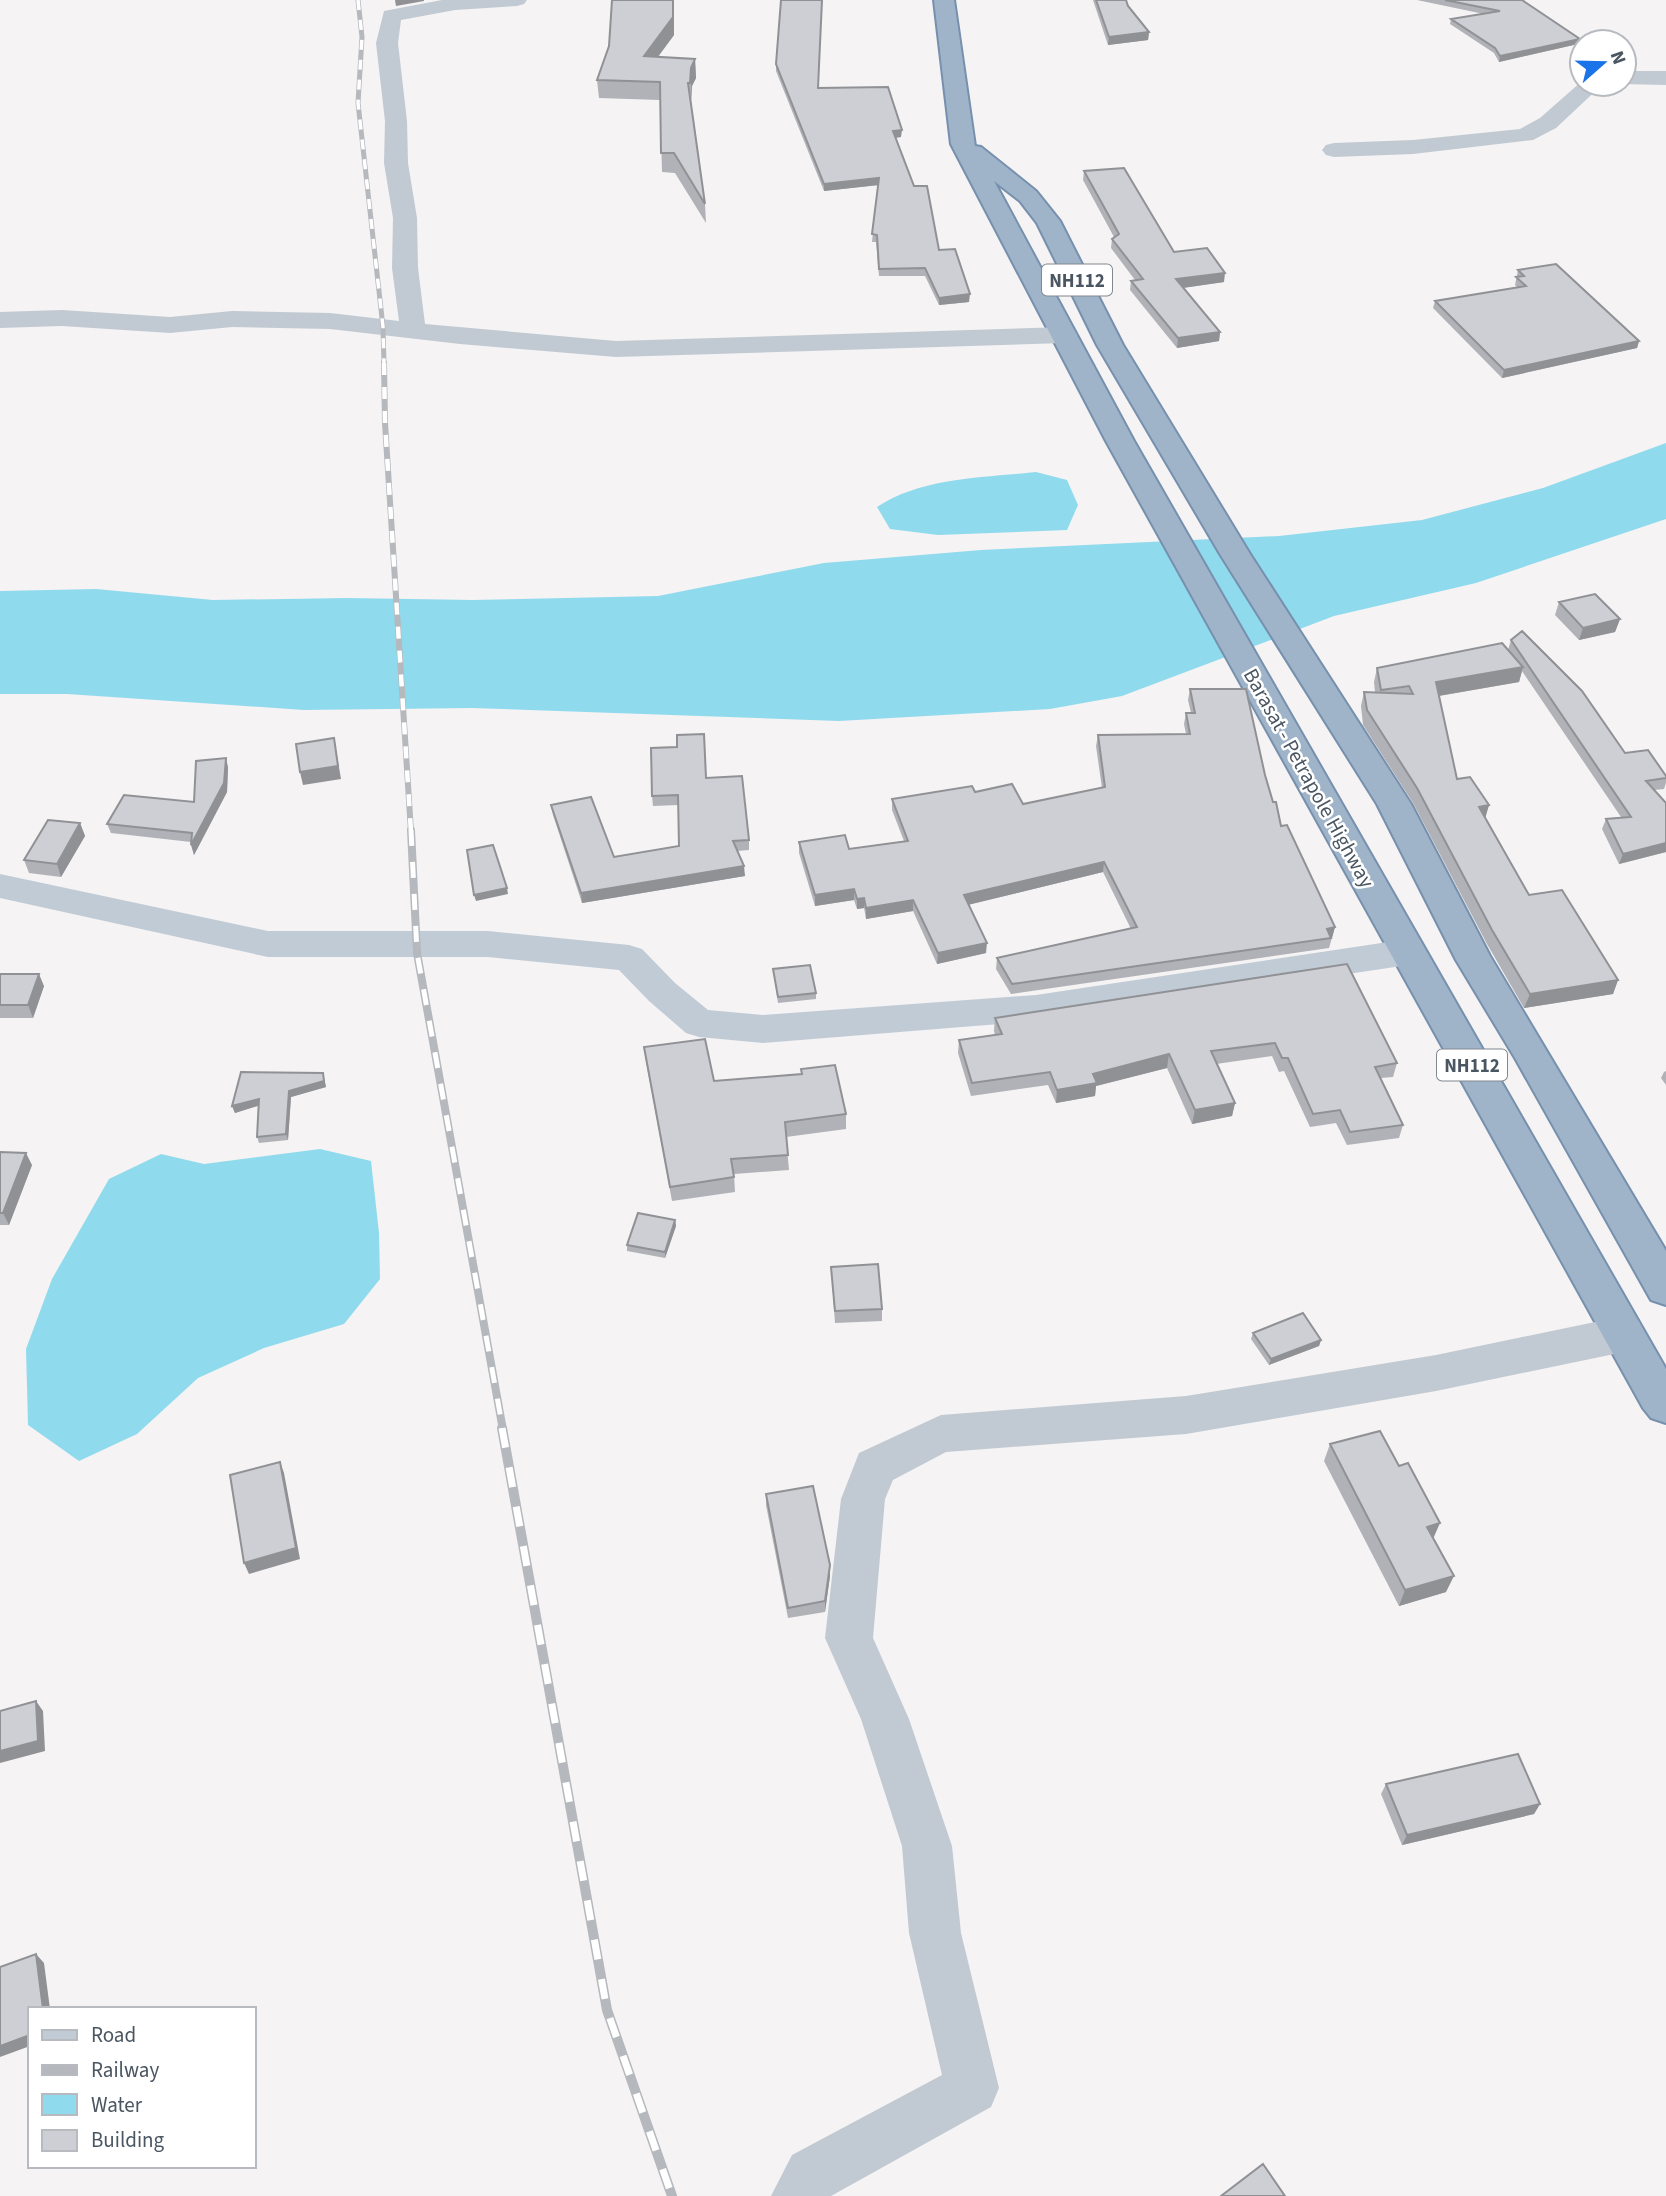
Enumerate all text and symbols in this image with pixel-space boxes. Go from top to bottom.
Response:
north arrow [1568,28,1638,98]
text: N [1603,47,1632,68]
road number: NH112 [1042,264,1112,296]
street label: Barasat - Petrapole Highway [1236,663,1382,893]
road number: NH112 [1437,1050,1507,1080]
legend [28,2007,256,2168]
text: Road [91,2020,136,2050]
text: Railway [91,2055,159,2085]
text: Water [91,2090,143,2120]
text: Building [91,2125,165,2155]

